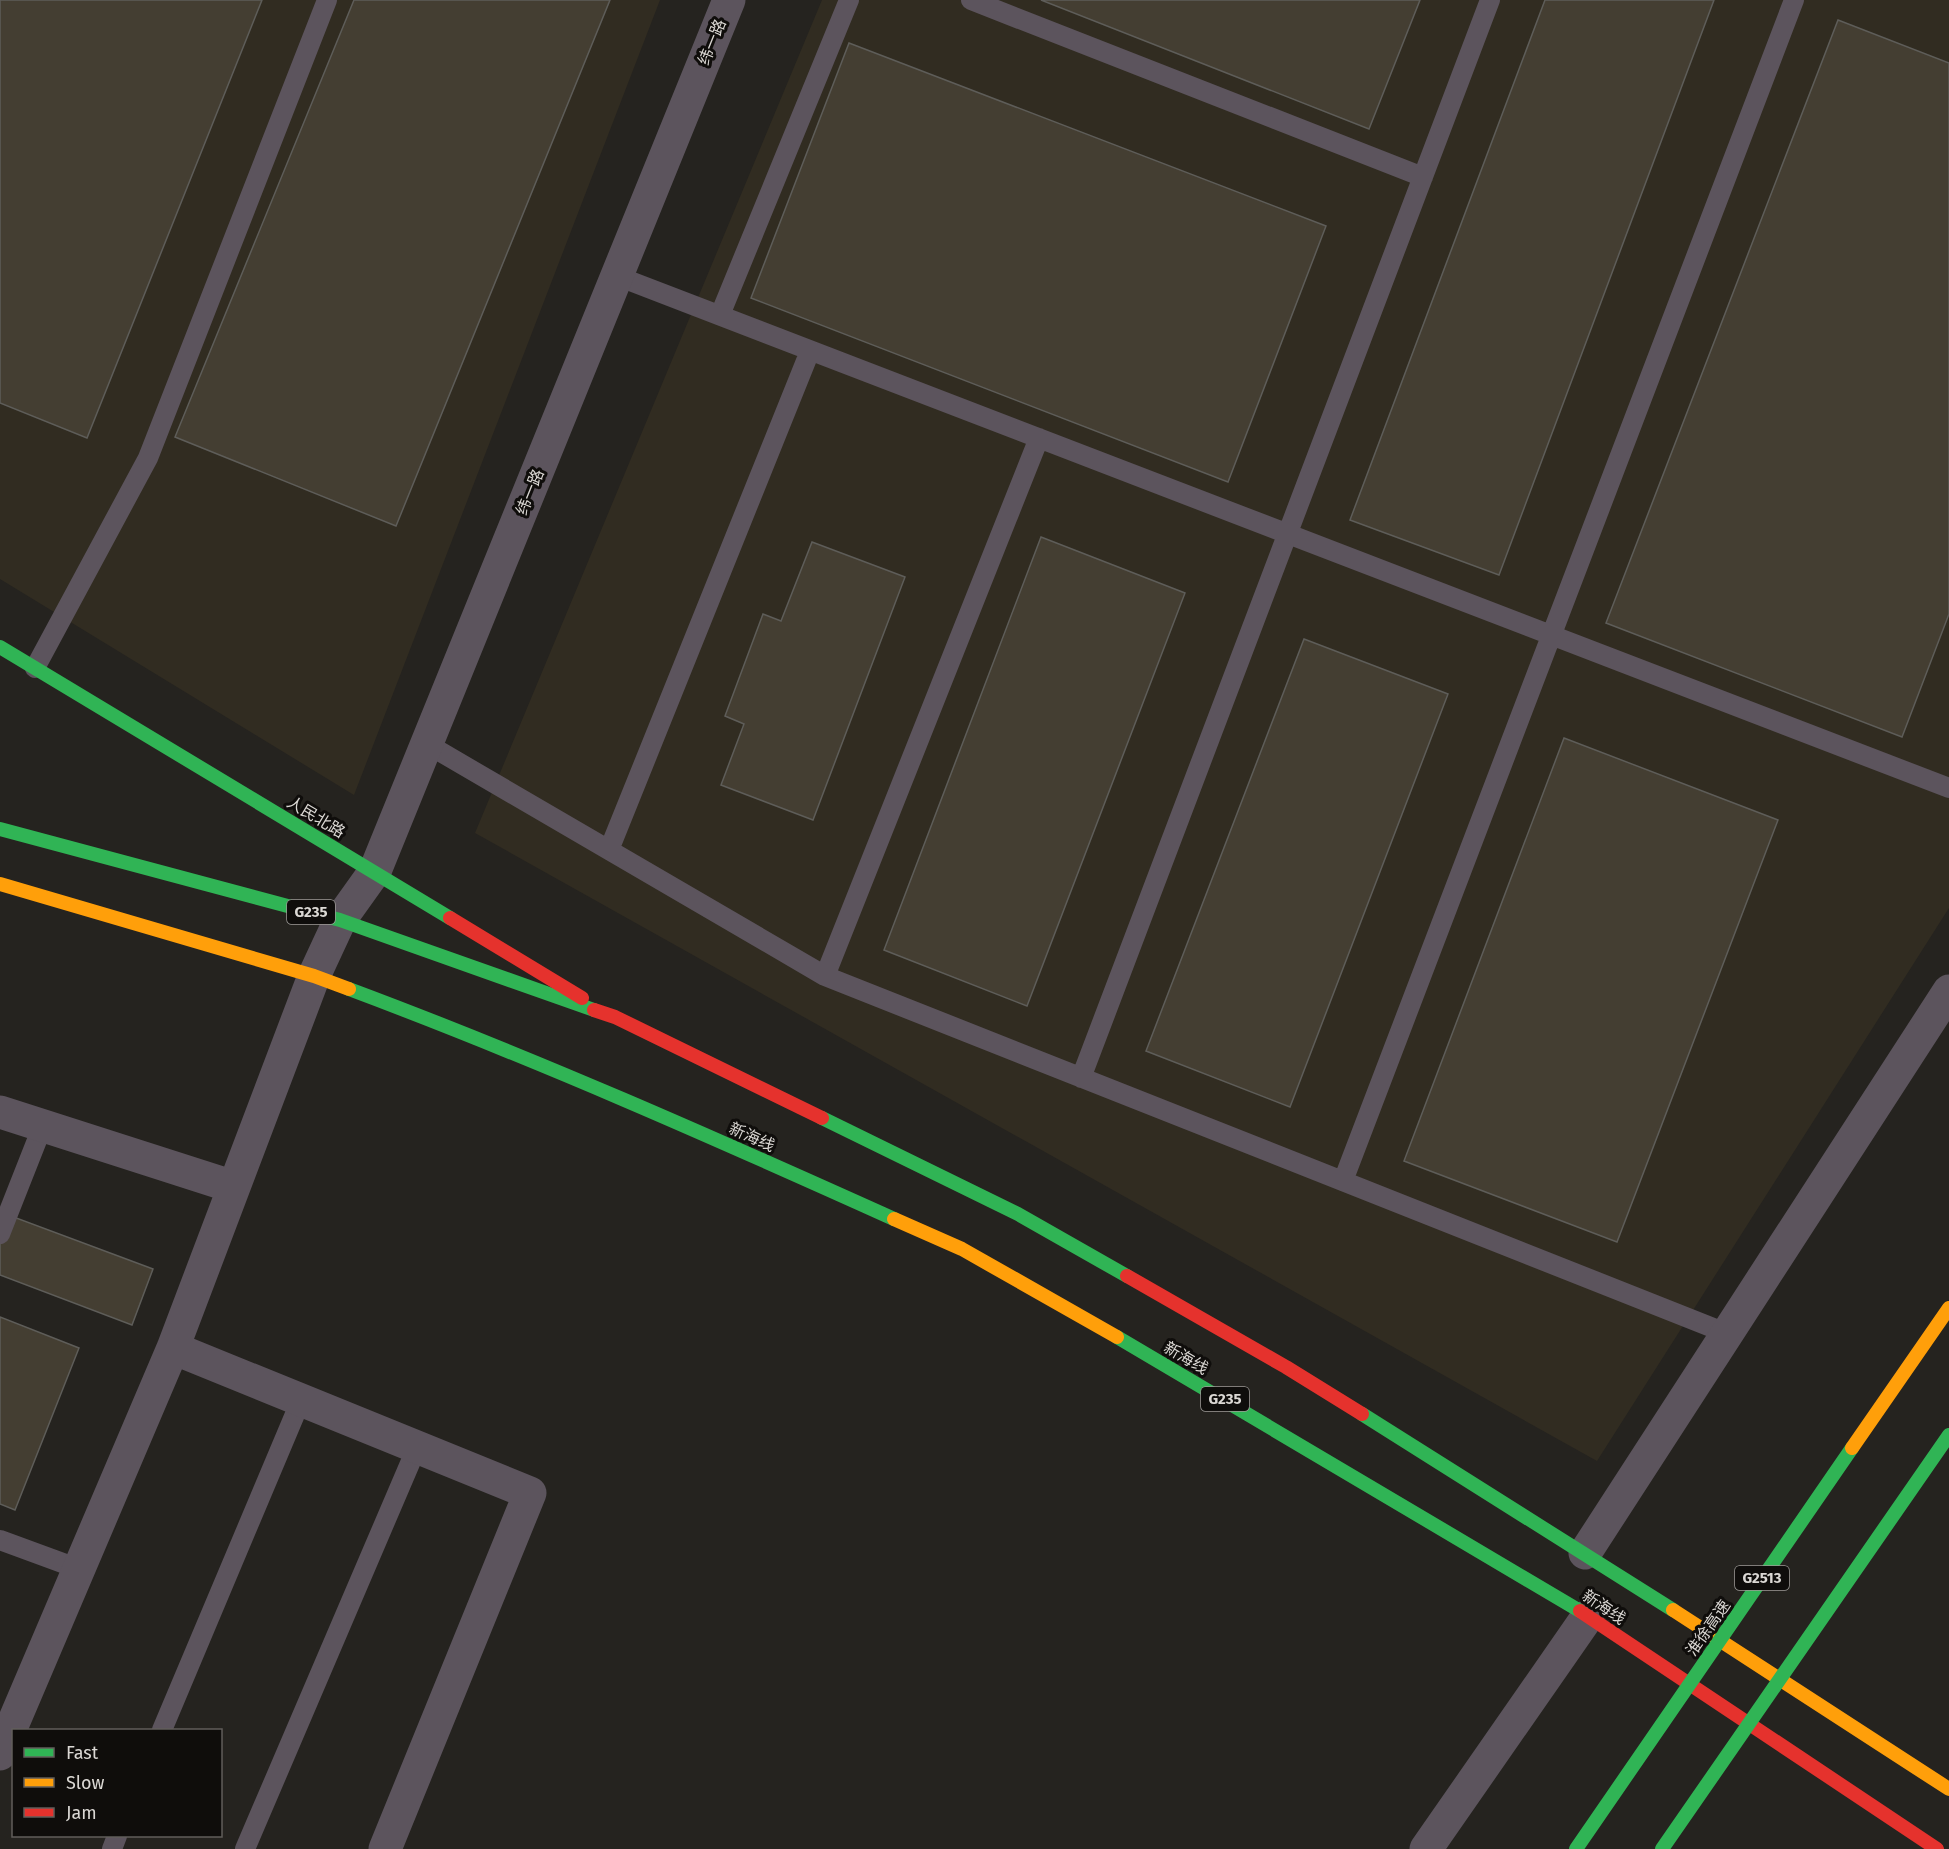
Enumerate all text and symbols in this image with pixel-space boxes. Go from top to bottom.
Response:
street label: 纬一路 [694,16,730,68]
street label: 纬一路 [512,466,548,518]
street label: 人民北路 [284,792,348,842]
road number: G235 [287,900,335,924]
street label: 新海线 [726,1119,778,1155]
street label: 新海线 [1160,1338,1212,1378]
road number: G235 [1201,1387,1249,1411]
road number: G2513 [1735,1566,1789,1590]
street label: 新海线 [1579,1586,1629,1628]
street label: 淮徐高速 [1682,1596,1734,1660]
legend [12,1729,222,1837]
text: Fast [66,1742,99,1764]
text: Slow [66,1772,105,1794]
text: Jam [66,1802,97,1824]

